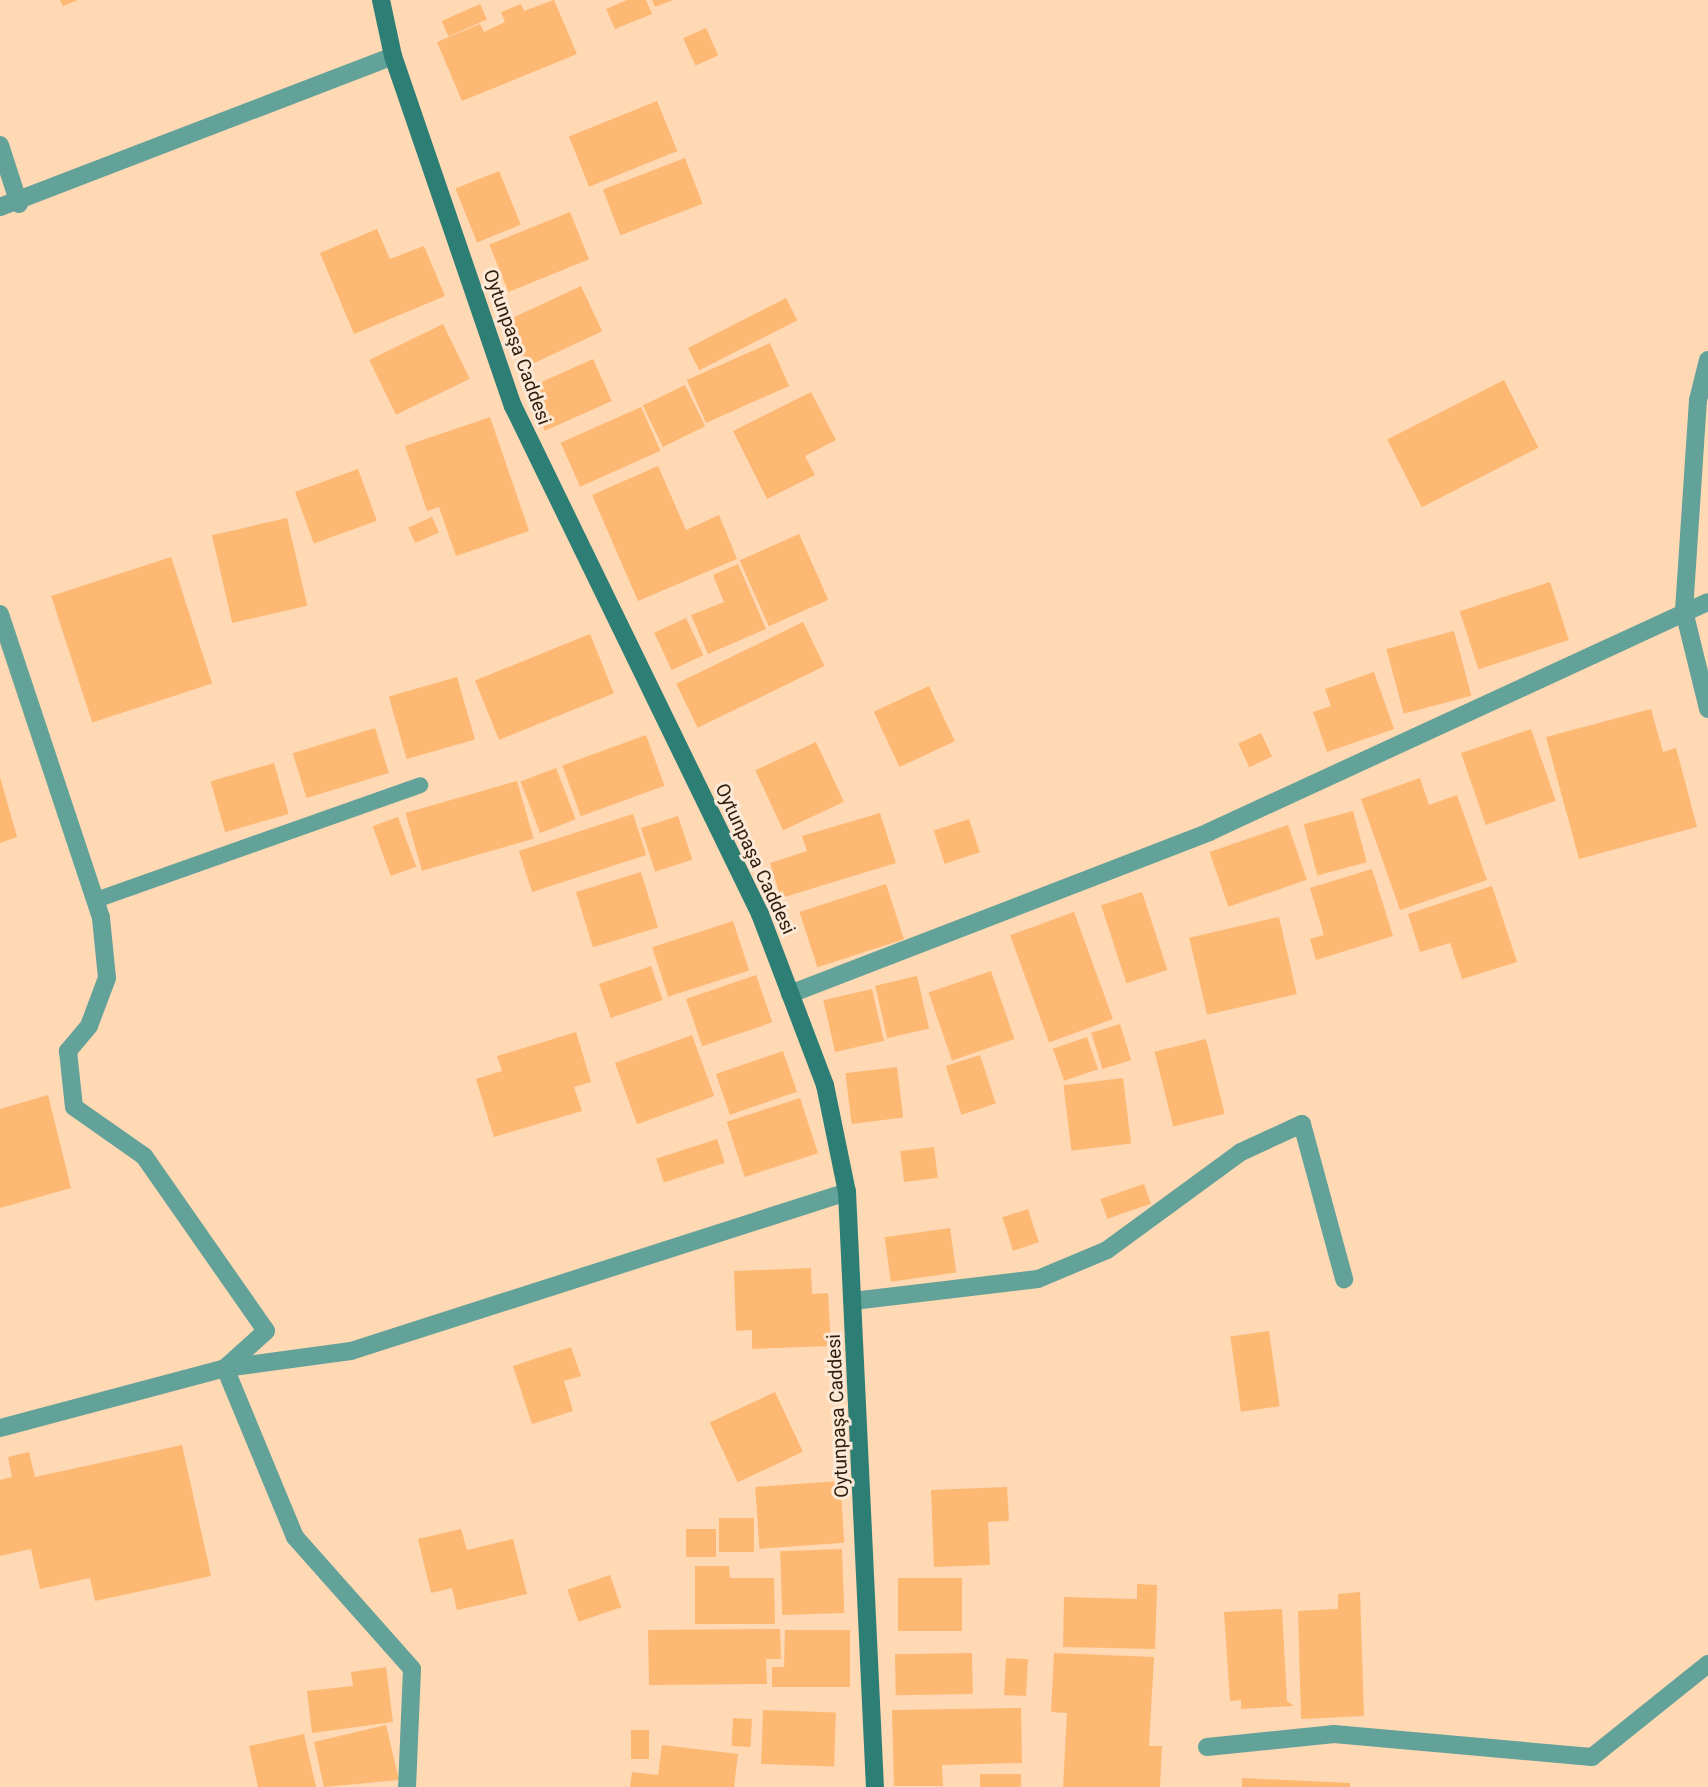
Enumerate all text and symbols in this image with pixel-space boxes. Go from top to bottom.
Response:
street label: Oytunpaşa Caddesi [478,266,556,428]
street label: Oytunpaşa Caddesi [710,780,800,938]
street label: Oytunpaşa Caddesi [822,1334,854,1498]

